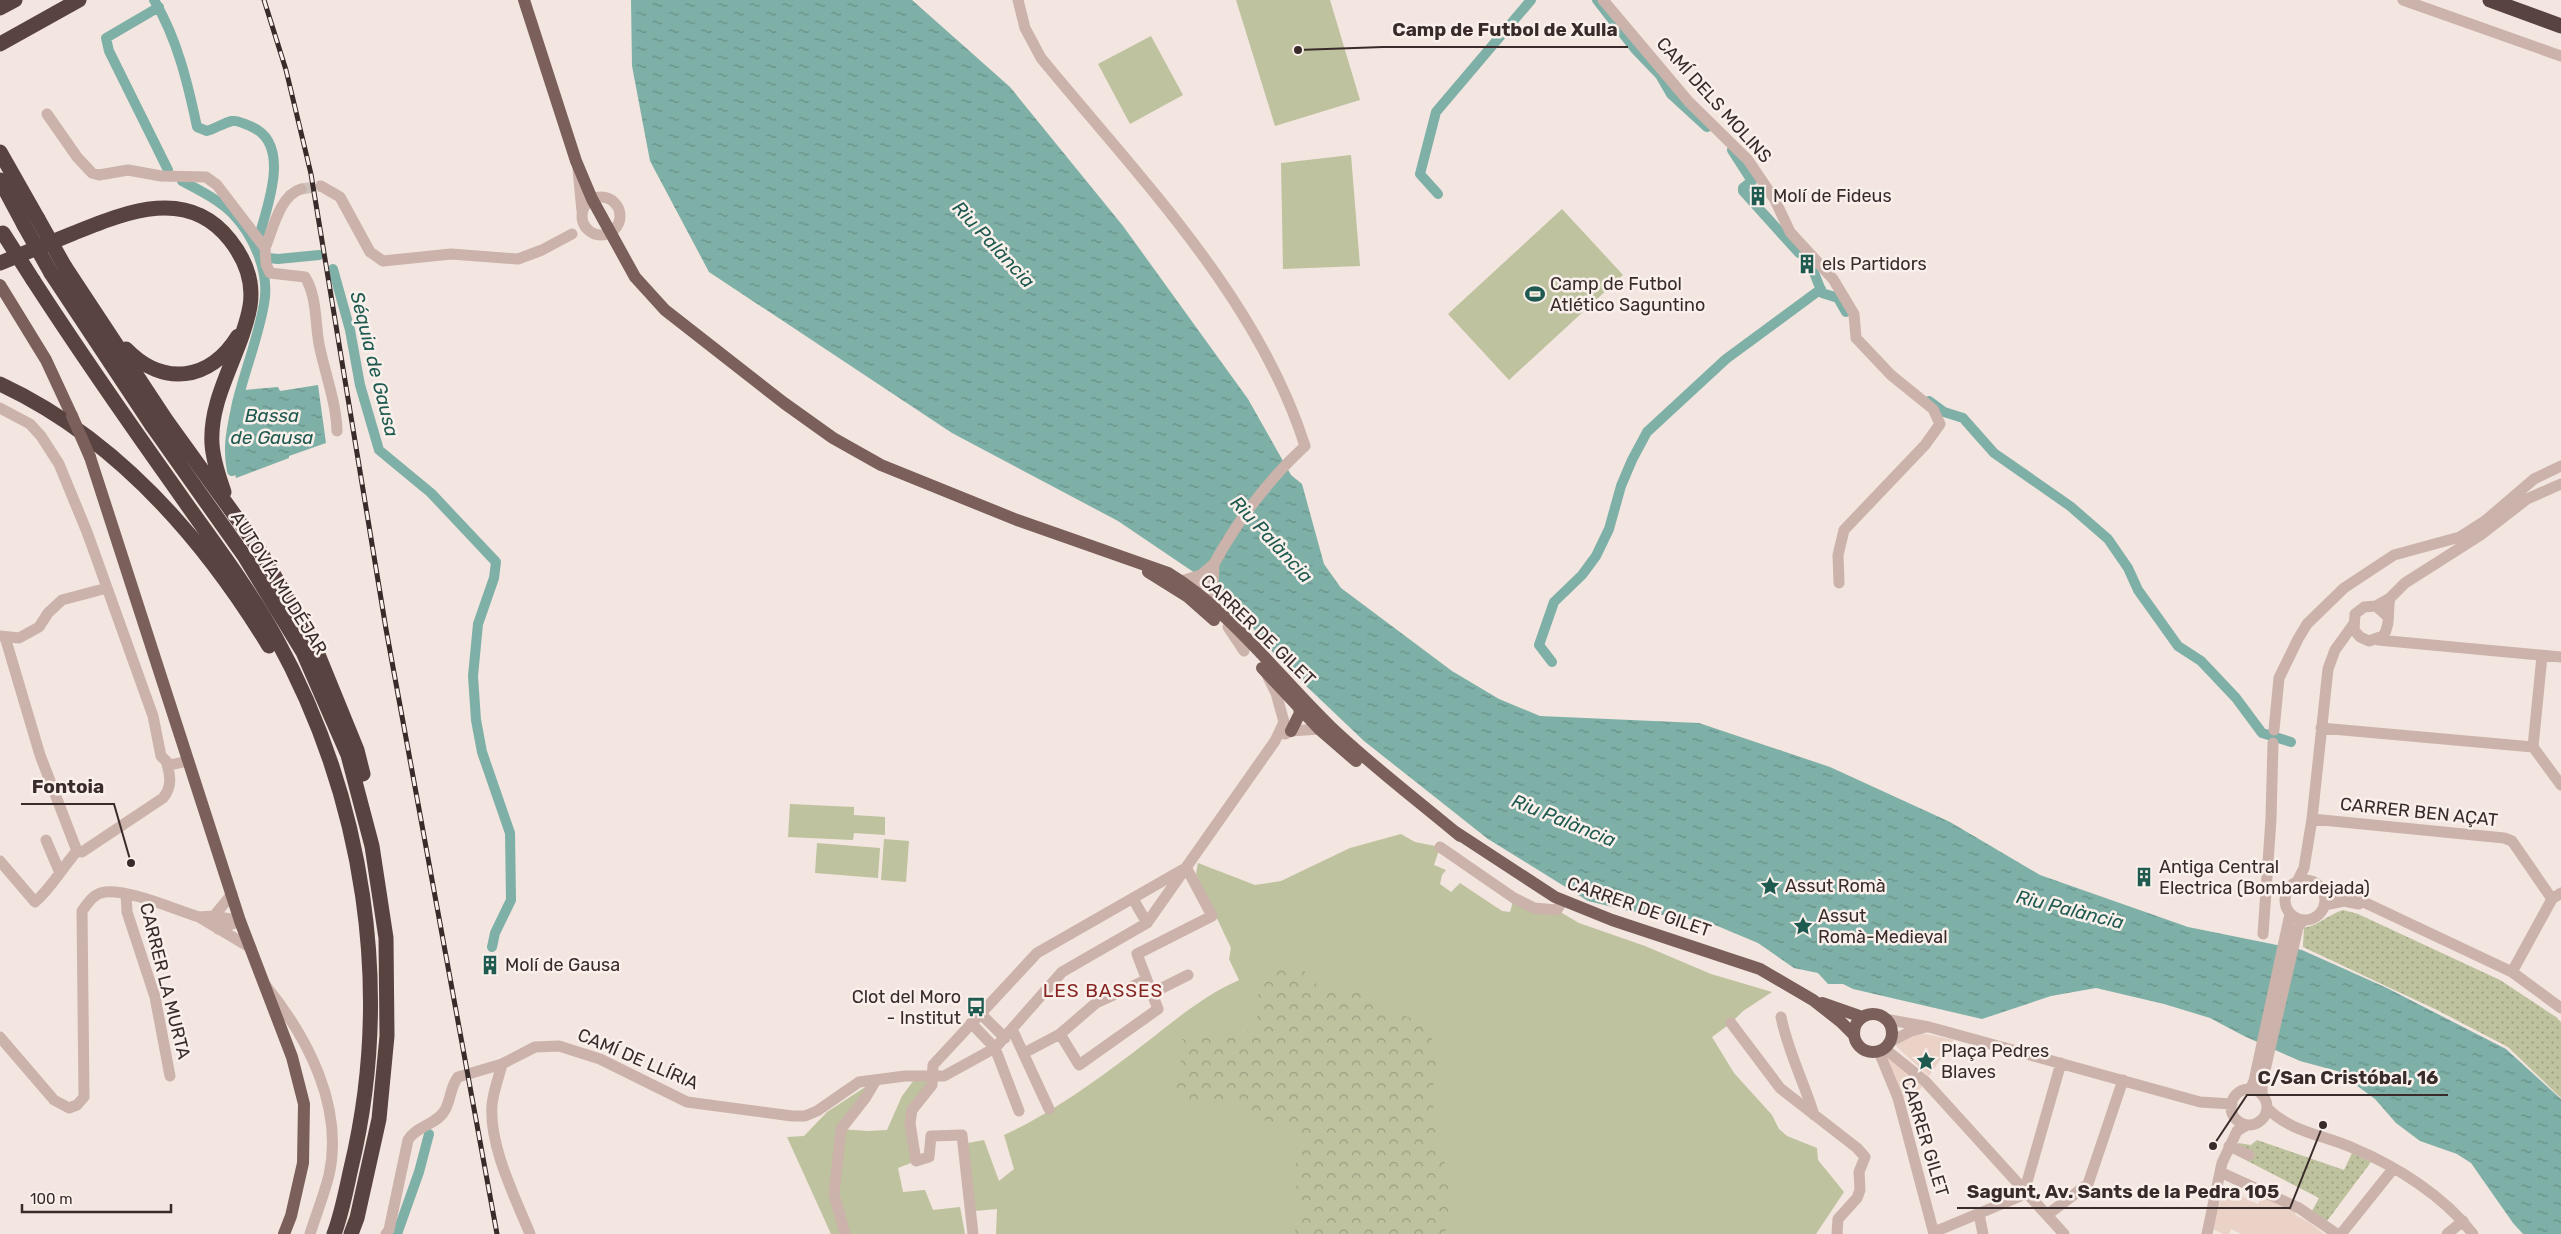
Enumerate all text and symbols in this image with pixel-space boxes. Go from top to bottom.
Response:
callout: Camp de Futbol de Xulla [1383,13,1628,47]
text: Camp de Futbol de Xulla [1392,18,1618,41]
street label: CAMÍ DELS MOLINS [1652,33,1776,167]
building icon: Molí de Fideus [1747,185,1769,207]
place label: Molí de Fideus [1773,185,1892,207]
water label: Riu Palància [948,196,1040,292]
building icon: els Partidors [1796,253,1818,275]
place label: els Partidors [1822,253,1927,275]
place label: Camp de Futbol Atlético Saguntino [1550,273,1705,316]
sports icon: Camp de Futbol Atlético Saguntino [1524,283,1546,305]
water label: Séquia de Gausa [345,289,404,439]
water label: Bassa de Gausa [231,404,313,449]
water label: Riu Palància [1226,491,1318,587]
street label: AUTOVÍA MUDÉJAR [226,507,332,659]
street label: CARRER DE GILET [1196,570,1320,690]
callout: Fontoia [21,770,114,804]
text: Fontoia [32,775,104,798]
water label: Riu Palància [1508,789,1619,852]
street label: CARRER BEN AÇAT [2339,793,2499,831]
place label: Antiga Central Electrica (Bombardejada) [2159,856,2370,899]
building icon: Antiga Central Electrica (Bombardejada) [2133,866,2155,888]
street label: CARRER DE GILET [1564,872,1714,942]
place icon: Assut Romà [1759,875,1781,897]
place label: Assut Romà [1785,875,1886,897]
water label: Riu Palància [2014,885,2126,934]
street label: CARRER LA MURTA [135,900,195,1062]
place label: Assut Romà-Medieval [1818,905,1948,948]
place icon: Assut Romà-Medieval [1792,915,1814,937]
building icon: Molí de Gausa [479,954,501,976]
place label: Molí de Gausa [505,954,620,976]
district label: LES BASSES [1043,979,1163,1002]
place label: Clot del Moro - Institut [852,986,961,1029]
bus stop icon: Clot del Moro - Institut [965,996,987,1018]
street label: CAMÍ DE LLÍRIA [574,1024,702,1094]
place label: Plaça Pedres Blaves [1941,1040,2049,1083]
place icon: Plaça Pedres Blaves [1915,1050,1937,1072]
callout: C/San Cristóbal, 16 [2247,1061,2448,1095]
text: C/San Cristóbal, 16 [2258,1066,2438,1089]
street label: CARRER GILET [1896,1075,1954,1199]
callout: Sagunt, Av. Sants de la Pedra 105 [1957,1174,2290,1208]
text: Sagunt, Av. Sants de la Pedra 105 [1967,1180,2279,1203]
scale bar [22,1182,171,1214]
text: 100 m [30,1190,72,1208]

